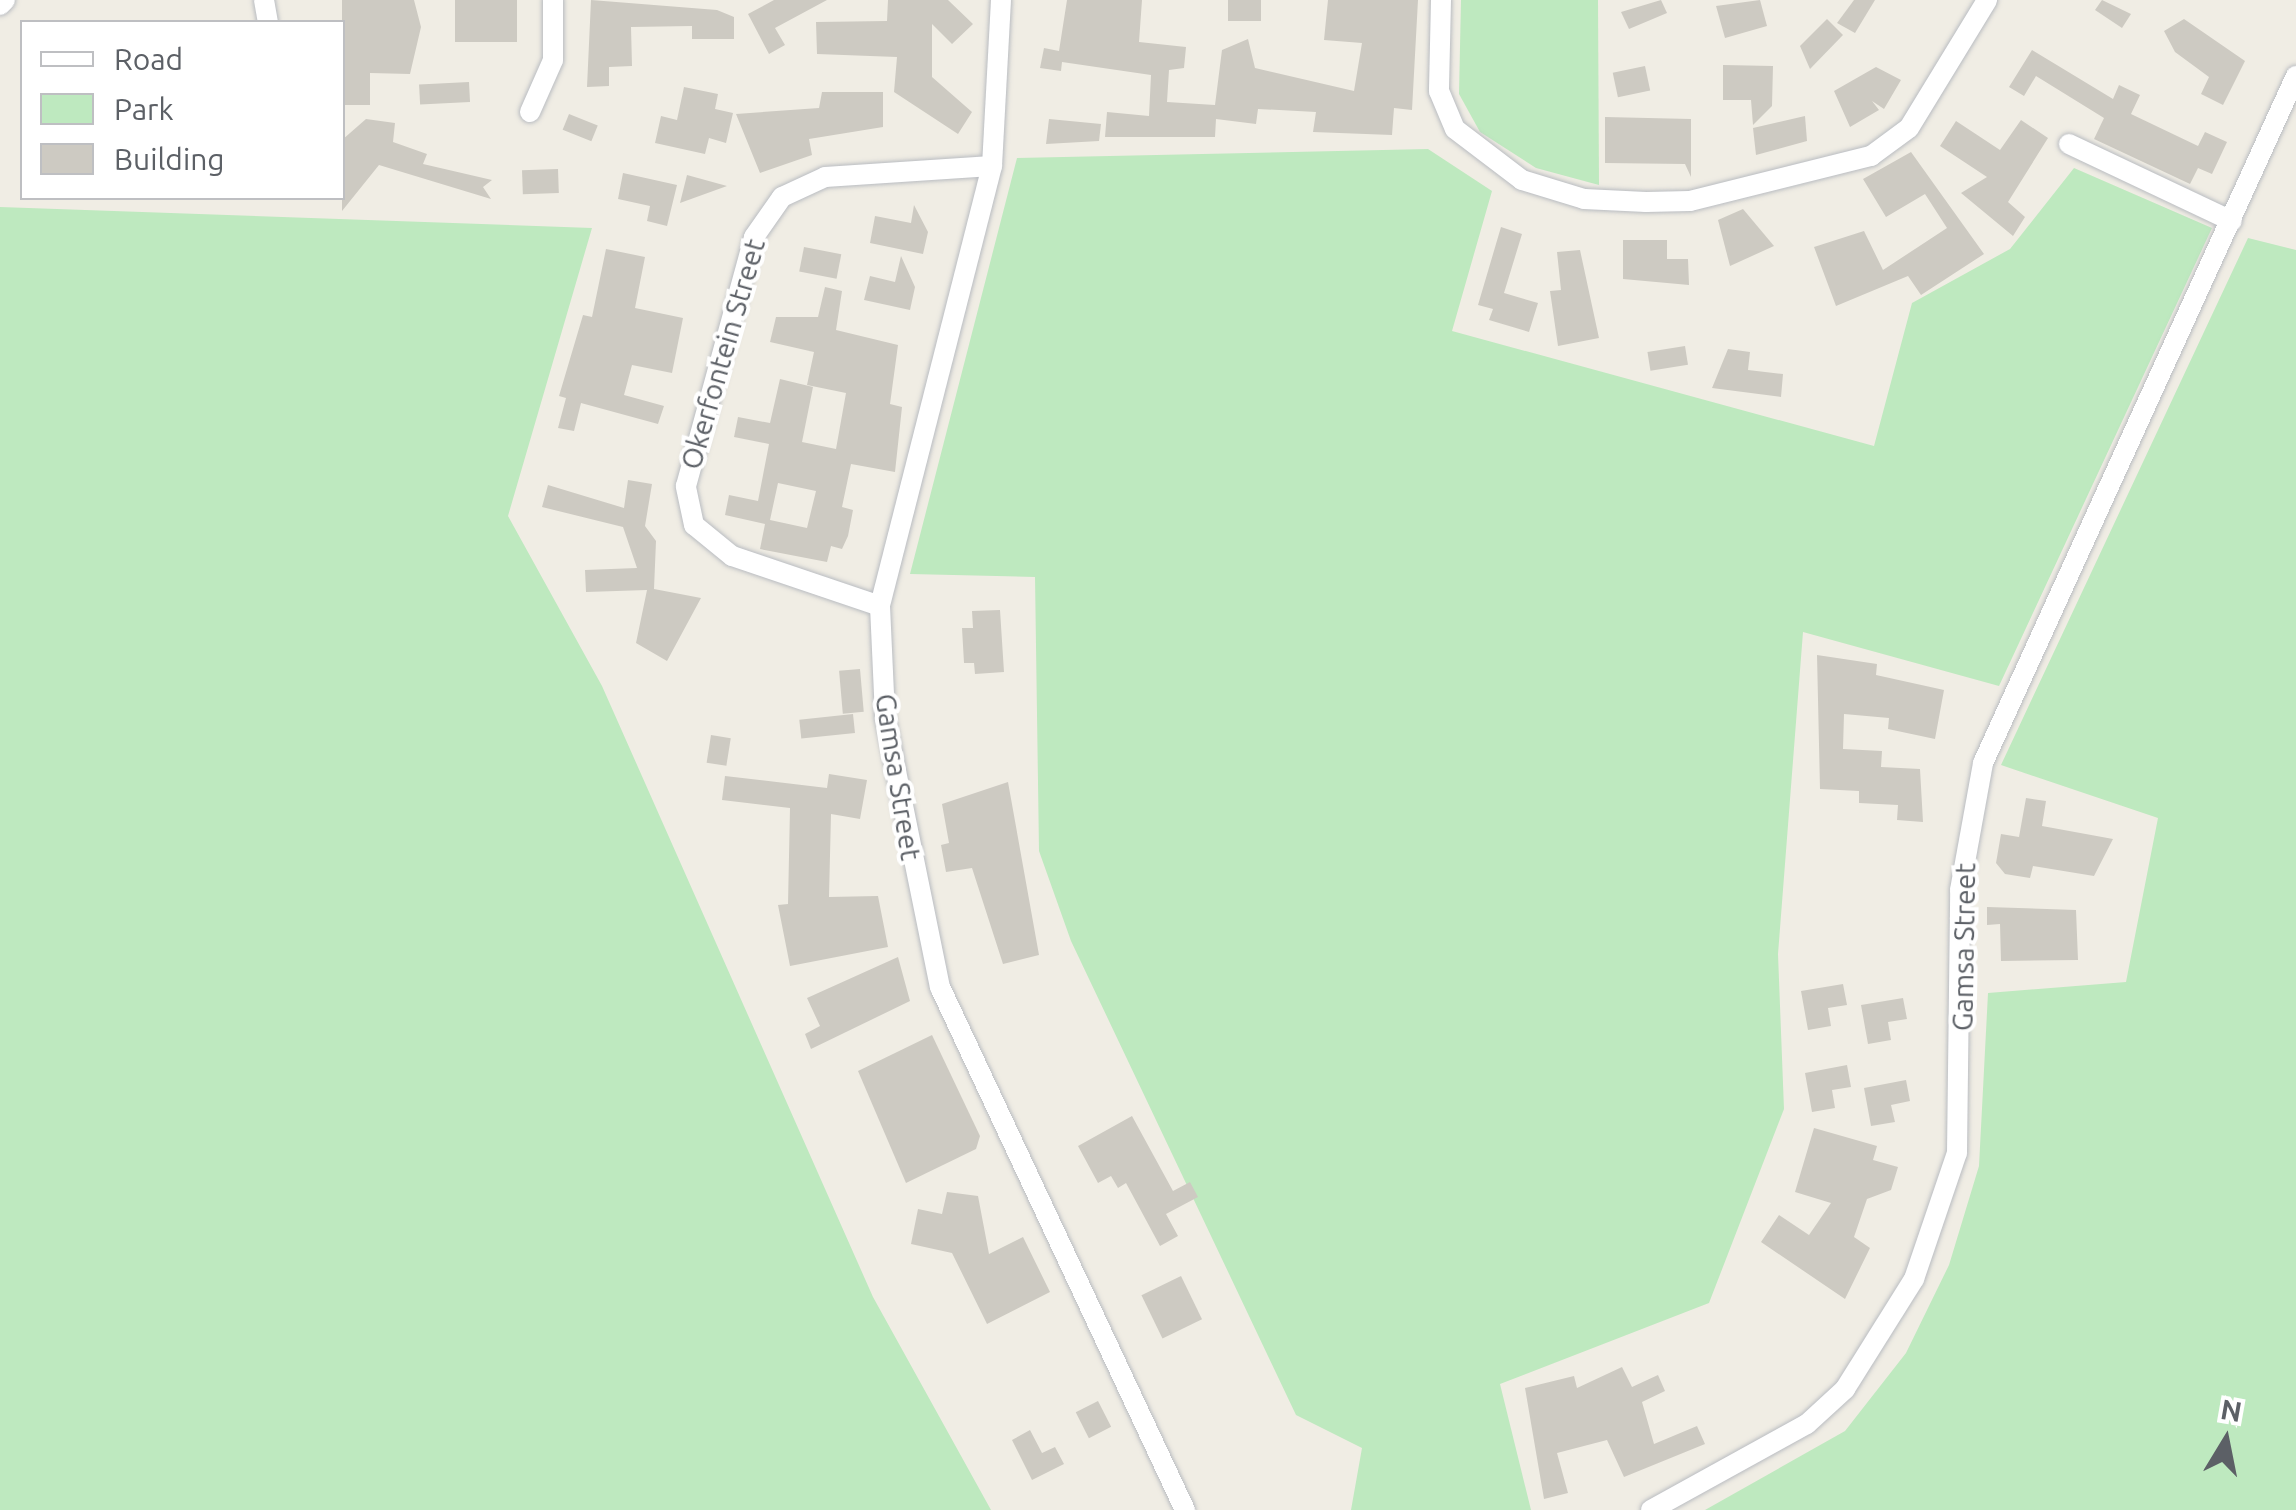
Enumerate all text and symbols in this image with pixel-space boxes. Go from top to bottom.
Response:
legend [20,20,345,200]
text: Road [114,42,183,76]
text: Park [114,92,174,126]
text: Building [114,142,225,176]
street label: Okerfontein Street [674,235,772,473]
street label: Gamsa Street [868,691,928,863]
street label: Gamsa Street [1946,863,1982,1031]
north arrow [2176,1390,2276,1490]
text: N [2218,1393,2244,1427]

